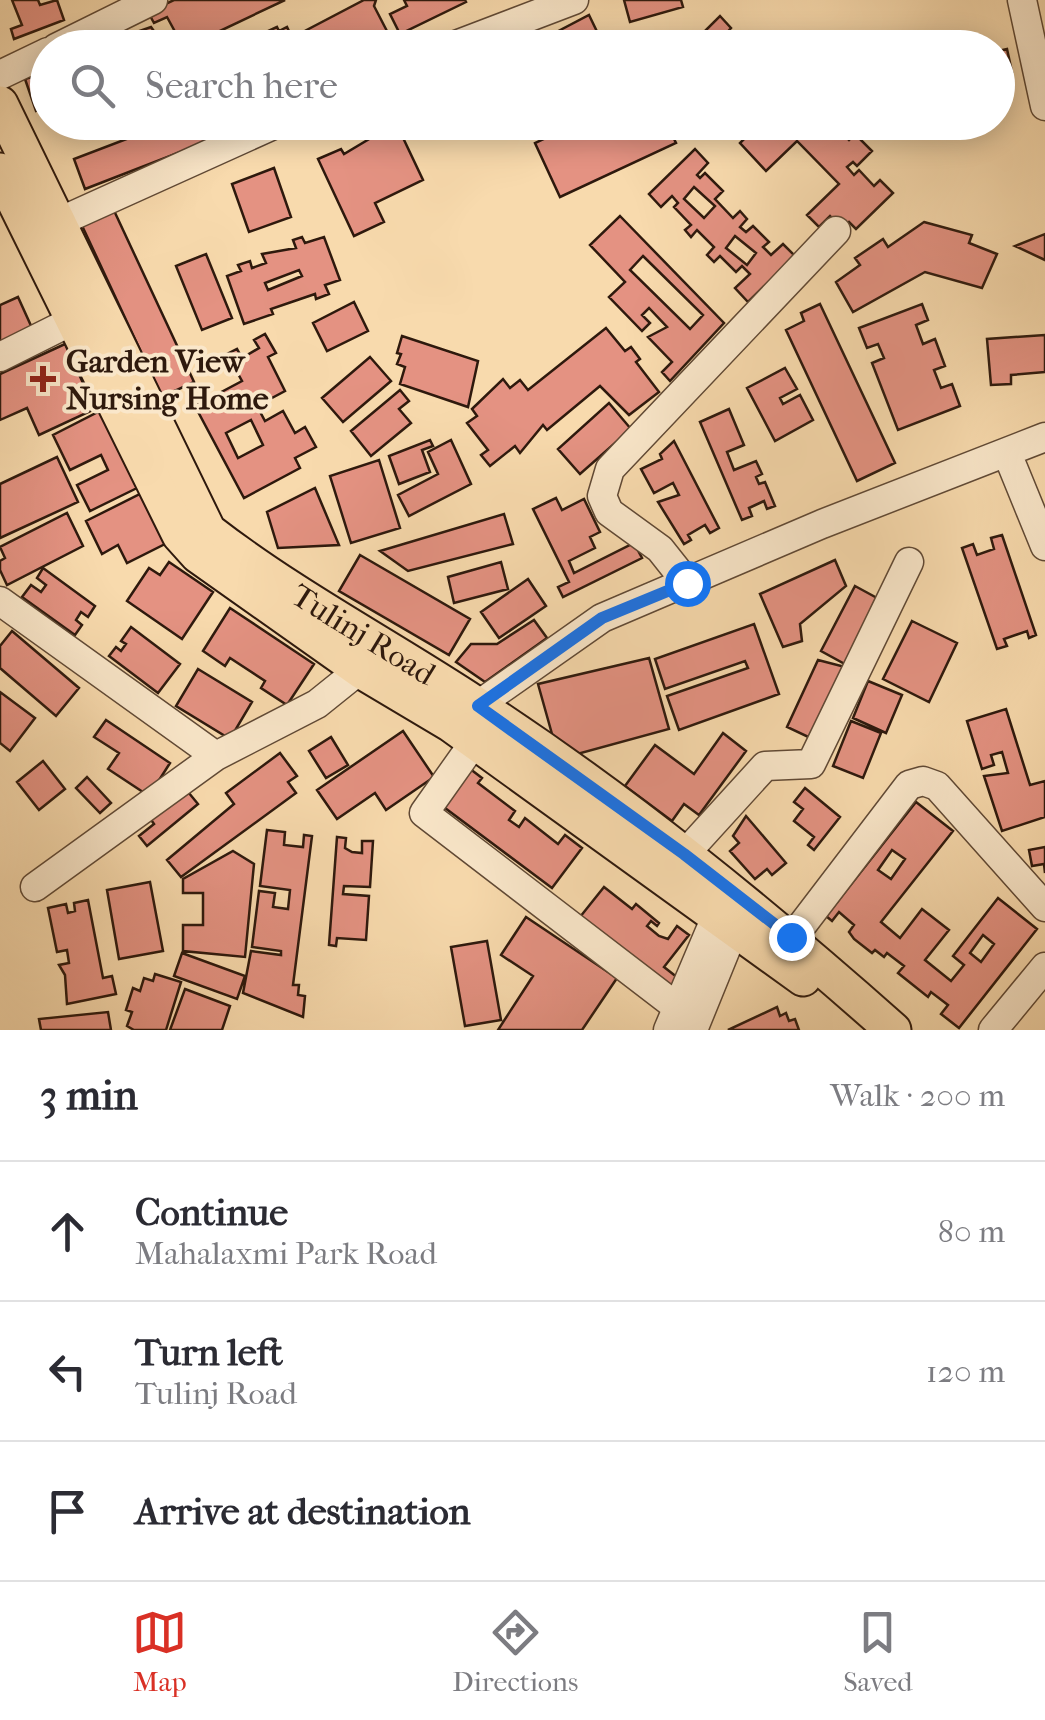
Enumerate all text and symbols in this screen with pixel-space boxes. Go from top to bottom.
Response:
search box [30,30,1015,140]
icon: search [65,58,120,113]
text: Search here [145,63,338,108]
place label: Garden View Nursing Home [66,343,269,417]
marker: Garden View Nursing Home [30,366,56,392]
route start [665,561,711,607]
street label: Tulinj Road [285,577,443,693]
route end [769,915,815,961]
text: 3 min [40,1071,138,1120]
text: Walk · 200 m [830,1077,1005,1114]
text: Continue [135,1190,288,1235]
icon: ahead [40,1204,95,1259]
text: 80 m [938,1213,1005,1250]
text: Mahalaxmi Park Road [135,1235,437,1272]
text: Turn left [135,1330,283,1375]
icon: left [40,1344,95,1399]
text: 120 m [926,1353,1005,1390]
text: Tulinj Road [135,1375,297,1412]
icon: arrive [40,1484,95,1539]
text: Arrive at destination [135,1489,471,1534]
tab: Map [132,1605,187,1698]
tab: Directions [452,1605,578,1698]
tab: Saved [843,1605,913,1698]

